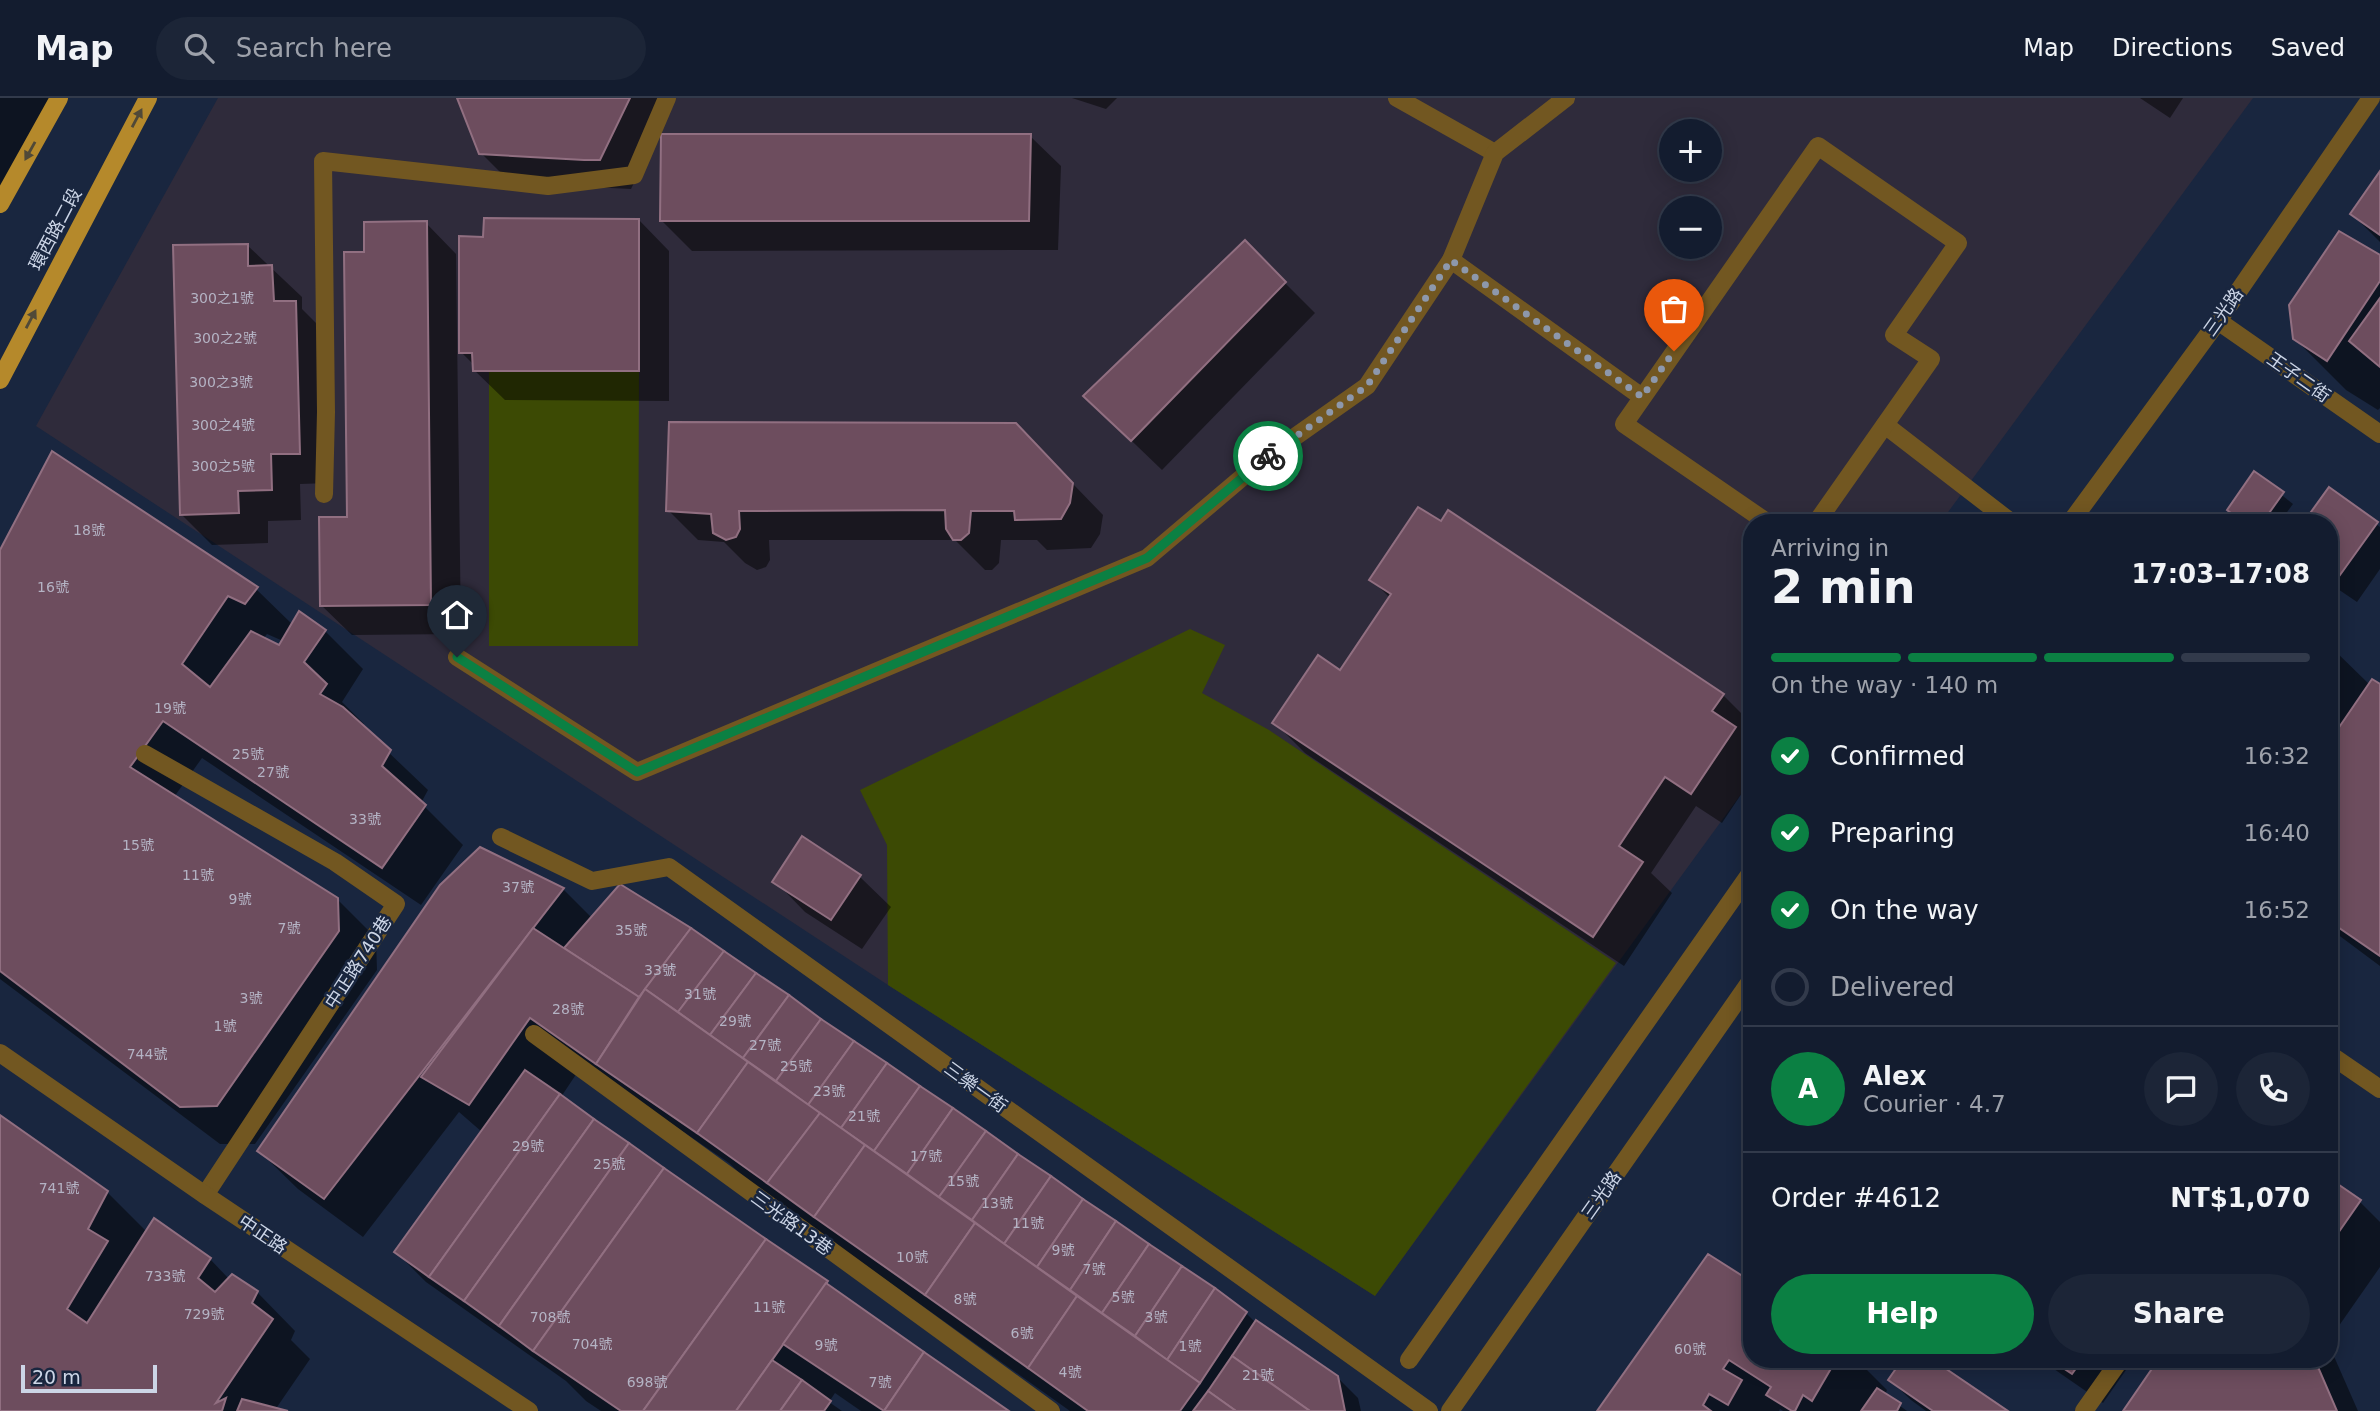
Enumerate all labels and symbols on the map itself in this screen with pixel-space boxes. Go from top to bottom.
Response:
one-way arrow [131,108,143,128]
one-way arrow [24,141,36,161]
street label: 環西路二段 [25,184,85,274]
pin [1644,279,1704,351]
street label: 三光路 [2199,284,2247,340]
house number: 300之1號 [190,290,254,306]
one-way arrow [25,309,36,329]
house number: 300之2號 [193,330,257,346]
street label: 王子二街 [2263,348,2335,406]
house number: 300之3號 [189,374,253,390]
house number: 300之4號 [191,417,255,433]
courier [1233,421,1303,491]
house number: 300之5號 [191,458,255,474]
house number: 18號 [73,522,105,538]
house number: 16號 [37,579,69,595]
pin [427,585,487,657]
house number: 19號 [154,700,186,716]
house number: 25號 [232,746,264,762]
house number: 27號 [257,764,289,780]
house number: 33號 [349,811,381,827]
house number: 15號 [122,837,154,853]
house number: 11號 [182,867,214,883]
house number: 37號 [502,879,534,895]
house number: 9號 [229,891,251,907]
street label: 中正路740巷 [320,912,396,1012]
house number: 7號 [278,920,300,936]
house number: 35號 [615,922,647,938]
house number: 33號 [644,962,676,978]
house number: 31號 [684,986,716,1002]
house number: 3號 [240,990,262,1006]
house number: 28號 [552,1001,584,1017]
house number: 29號 [719,1013,751,1029]
house number: 1號 [214,1018,236,1034]
house number: 27號 [749,1037,781,1053]
house number: 744號 [127,1046,167,1062]
street label: 三樂一街 [941,1057,1011,1117]
house number: 25號 [780,1058,812,1074]
house number: 23號 [813,1083,845,1099]
house number: 21號 [848,1108,880,1124]
house number: 29號 [512,1138,544,1154]
house number: 17號 [910,1148,942,1164]
house number: 25號 [593,1156,625,1172]
street label: 三光路 [1577,1167,1625,1223]
house number: 15號 [947,1173,979,1189]
house number: 741號 [39,1180,79,1196]
street label: 三光路13巷 [747,1187,837,1259]
house number: 13號 [981,1195,1013,1211]
street label: 中正路 [235,1210,291,1258]
house number: 11號 [1012,1215,1044,1231]
house number: 9號 [1052,1242,1074,1258]
house number: 10號 [896,1249,928,1265]
house number: 7號 [1083,1261,1105,1277]
house number: 733號 [145,1268,185,1284]
house number: 5號 [1112,1289,1134,1305]
house number: 8號 [954,1291,976,1307]
house number: 11號 [753,1299,785,1315]
house number: 729號 [184,1306,224,1322]
house number: 708號 [530,1309,570,1325]
house number: 3號 [1145,1309,1167,1325]
house number: 6號 [1011,1325,1033,1341]
house number: 704號 [572,1336,612,1352]
house number: 9號 [815,1337,837,1353]
house number: 1號 [1179,1338,1201,1354]
house number: 60號 [1674,1341,1706,1357]
scale bar [21,1362,158,1394]
house number: 4號 [1059,1364,1081,1380]
house number: 21號 [1242,1367,1274,1383]
house number: 698號 [627,1374,667,1390]
house number: 7號 [869,1374,891,1390]

